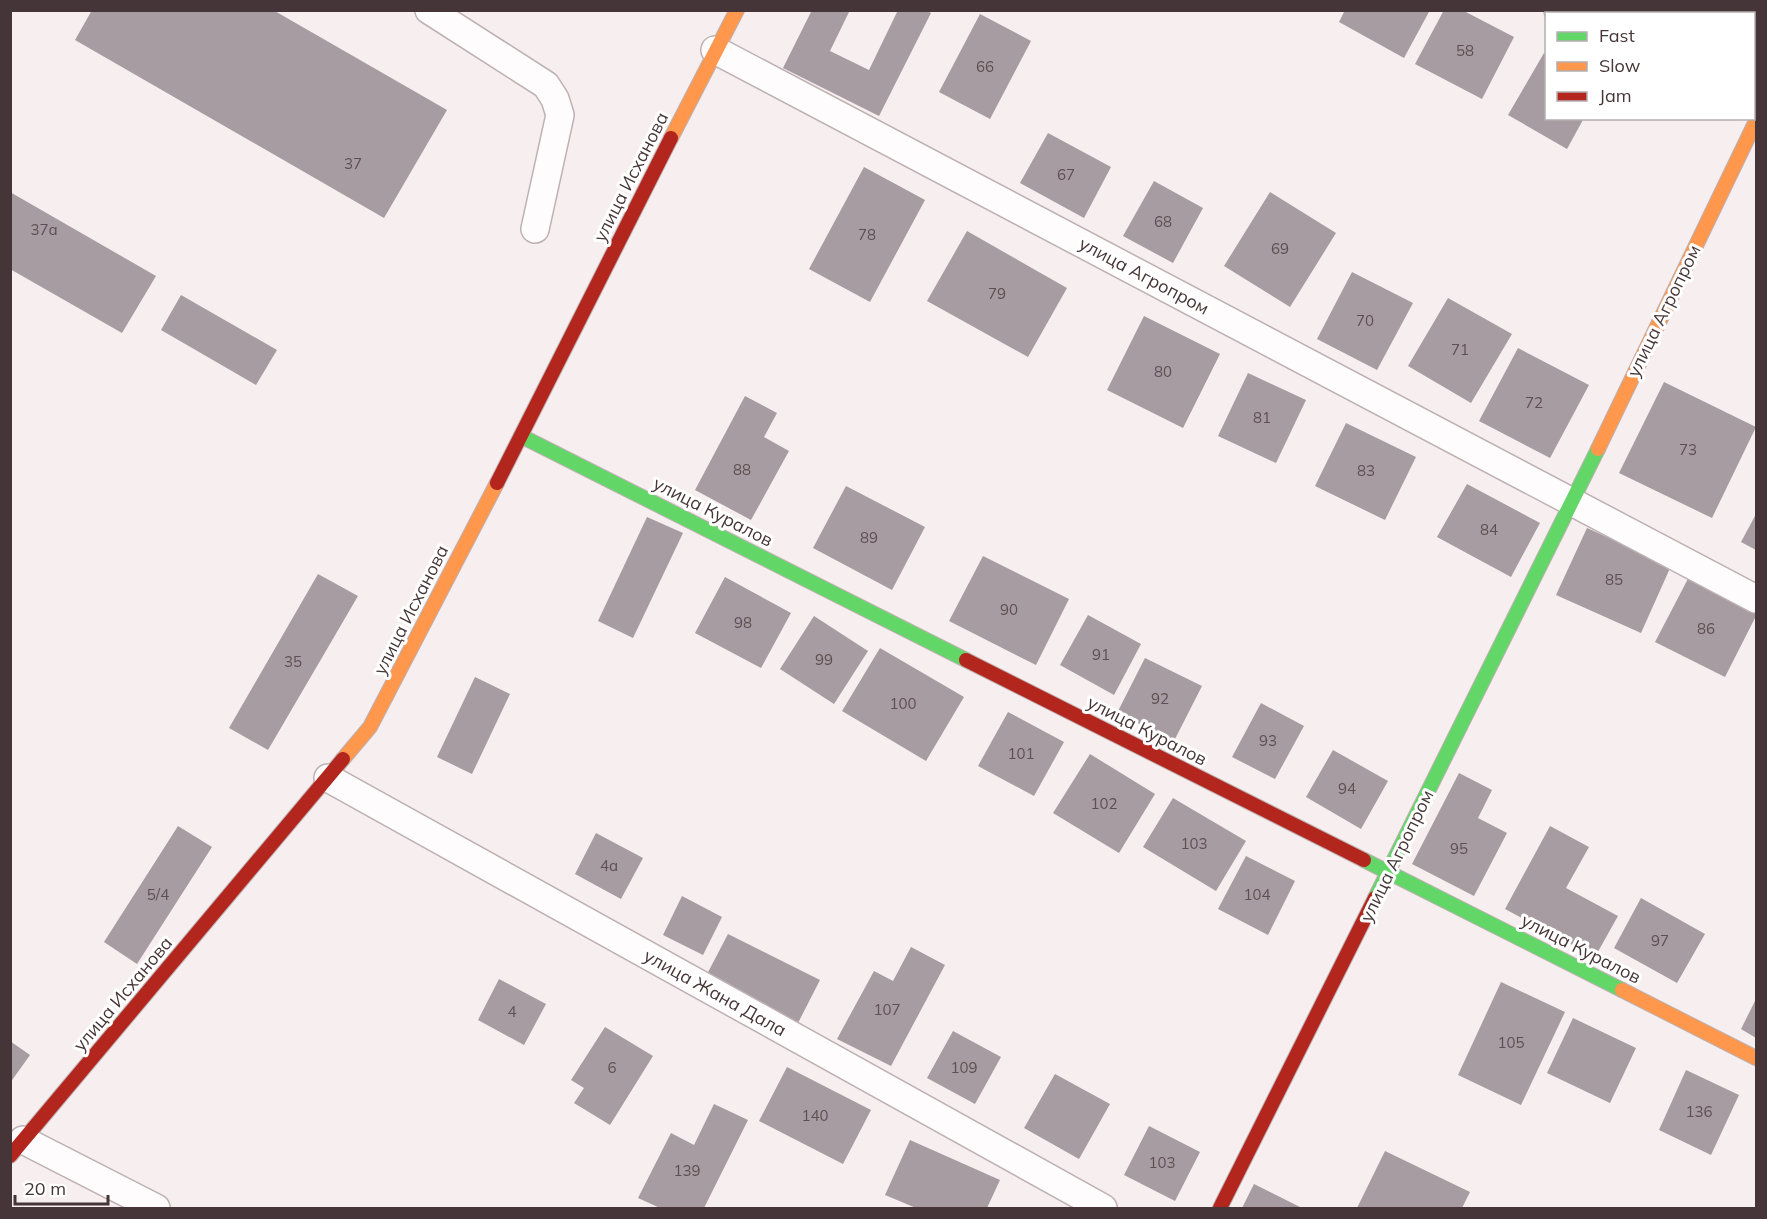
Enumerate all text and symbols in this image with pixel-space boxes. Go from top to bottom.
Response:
legend [1545,12,1755,120]
text: Fast [1599,24,1635,47]
house number: 58 [1456,41,1474,60]
text: Slow [1599,54,1641,77]
house number: 66 [976,57,994,76]
text: Jam [1599,84,1632,107]
street label: улица Исханова [588,108,673,246]
house number: 37 [344,154,362,173]
house number: 67 [1057,165,1075,184]
house number: 68 [1154,212,1172,231]
house number: 37а [30,220,58,239]
house number: 78 [858,225,876,244]
street label: улица Агропром [1075,232,1213,320]
house number: 69 [1271,239,1289,258]
street label: улица Агропром [1622,241,1705,381]
house number: 79 [988,284,1006,303]
house number: 70 [1356,311,1374,330]
house number: 71 [1451,340,1469,359]
house number: 80 [1154,362,1172,381]
house number: 72 [1525,393,1543,412]
house number: 81 [1253,408,1271,427]
house number: 73 [1679,440,1697,459]
house number: 88 [733,460,751,479]
house number: 83 [1357,461,1375,480]
street label: улица Куралов [649,471,777,552]
house number: 84 [1480,520,1498,539]
house number: 89 [860,528,878,547]
street label: улица Исханова [368,541,453,679]
house number: 85 [1605,570,1623,589]
house number: 90 [1000,600,1018,619]
house number: 98 [734,613,752,632]
house number: 86 [1697,619,1715,638]
house number: 91 [1092,645,1110,664]
house number: 99 [815,650,833,669]
house number: 35 [284,652,302,671]
house number: 92 [1151,689,1169,708]
street label: улица Куралов [1083,690,1211,771]
house number: 100 [889,694,917,713]
house number: 93 [1259,731,1277,750]
house number: 101 [1007,744,1035,763]
house number: 94 [1338,779,1356,798]
street label: улица Агропром [1355,786,1438,926]
house number: 102 [1090,794,1118,813]
house number: 103 [1180,834,1208,853]
house number: 95 [1450,839,1468,858]
house number: 4а [600,856,618,875]
house number: 5/4 [147,885,169,904]
house number: 104 [1243,885,1271,904]
street label: улица Куралов [1517,908,1645,989]
house number: 97 [1651,931,1669,950]
street label: улица Исханова [68,932,177,1056]
street label: улица Жана Дала [640,944,791,1041]
house number: 107 [873,1000,901,1019]
house number: 4 [507,1002,517,1021]
house number: 105 [1497,1033,1525,1052]
house number: 6 [607,1058,617,1077]
house number: 109 [950,1058,978,1077]
house number: 136 [1685,1102,1713,1121]
house number: 140 [801,1106,829,1125]
house number: 103 [1148,1153,1176,1172]
house number: 139 [673,1161,701,1180]
scale bar [15,1168,108,1206]
text: 20 m [24,1177,66,1200]

